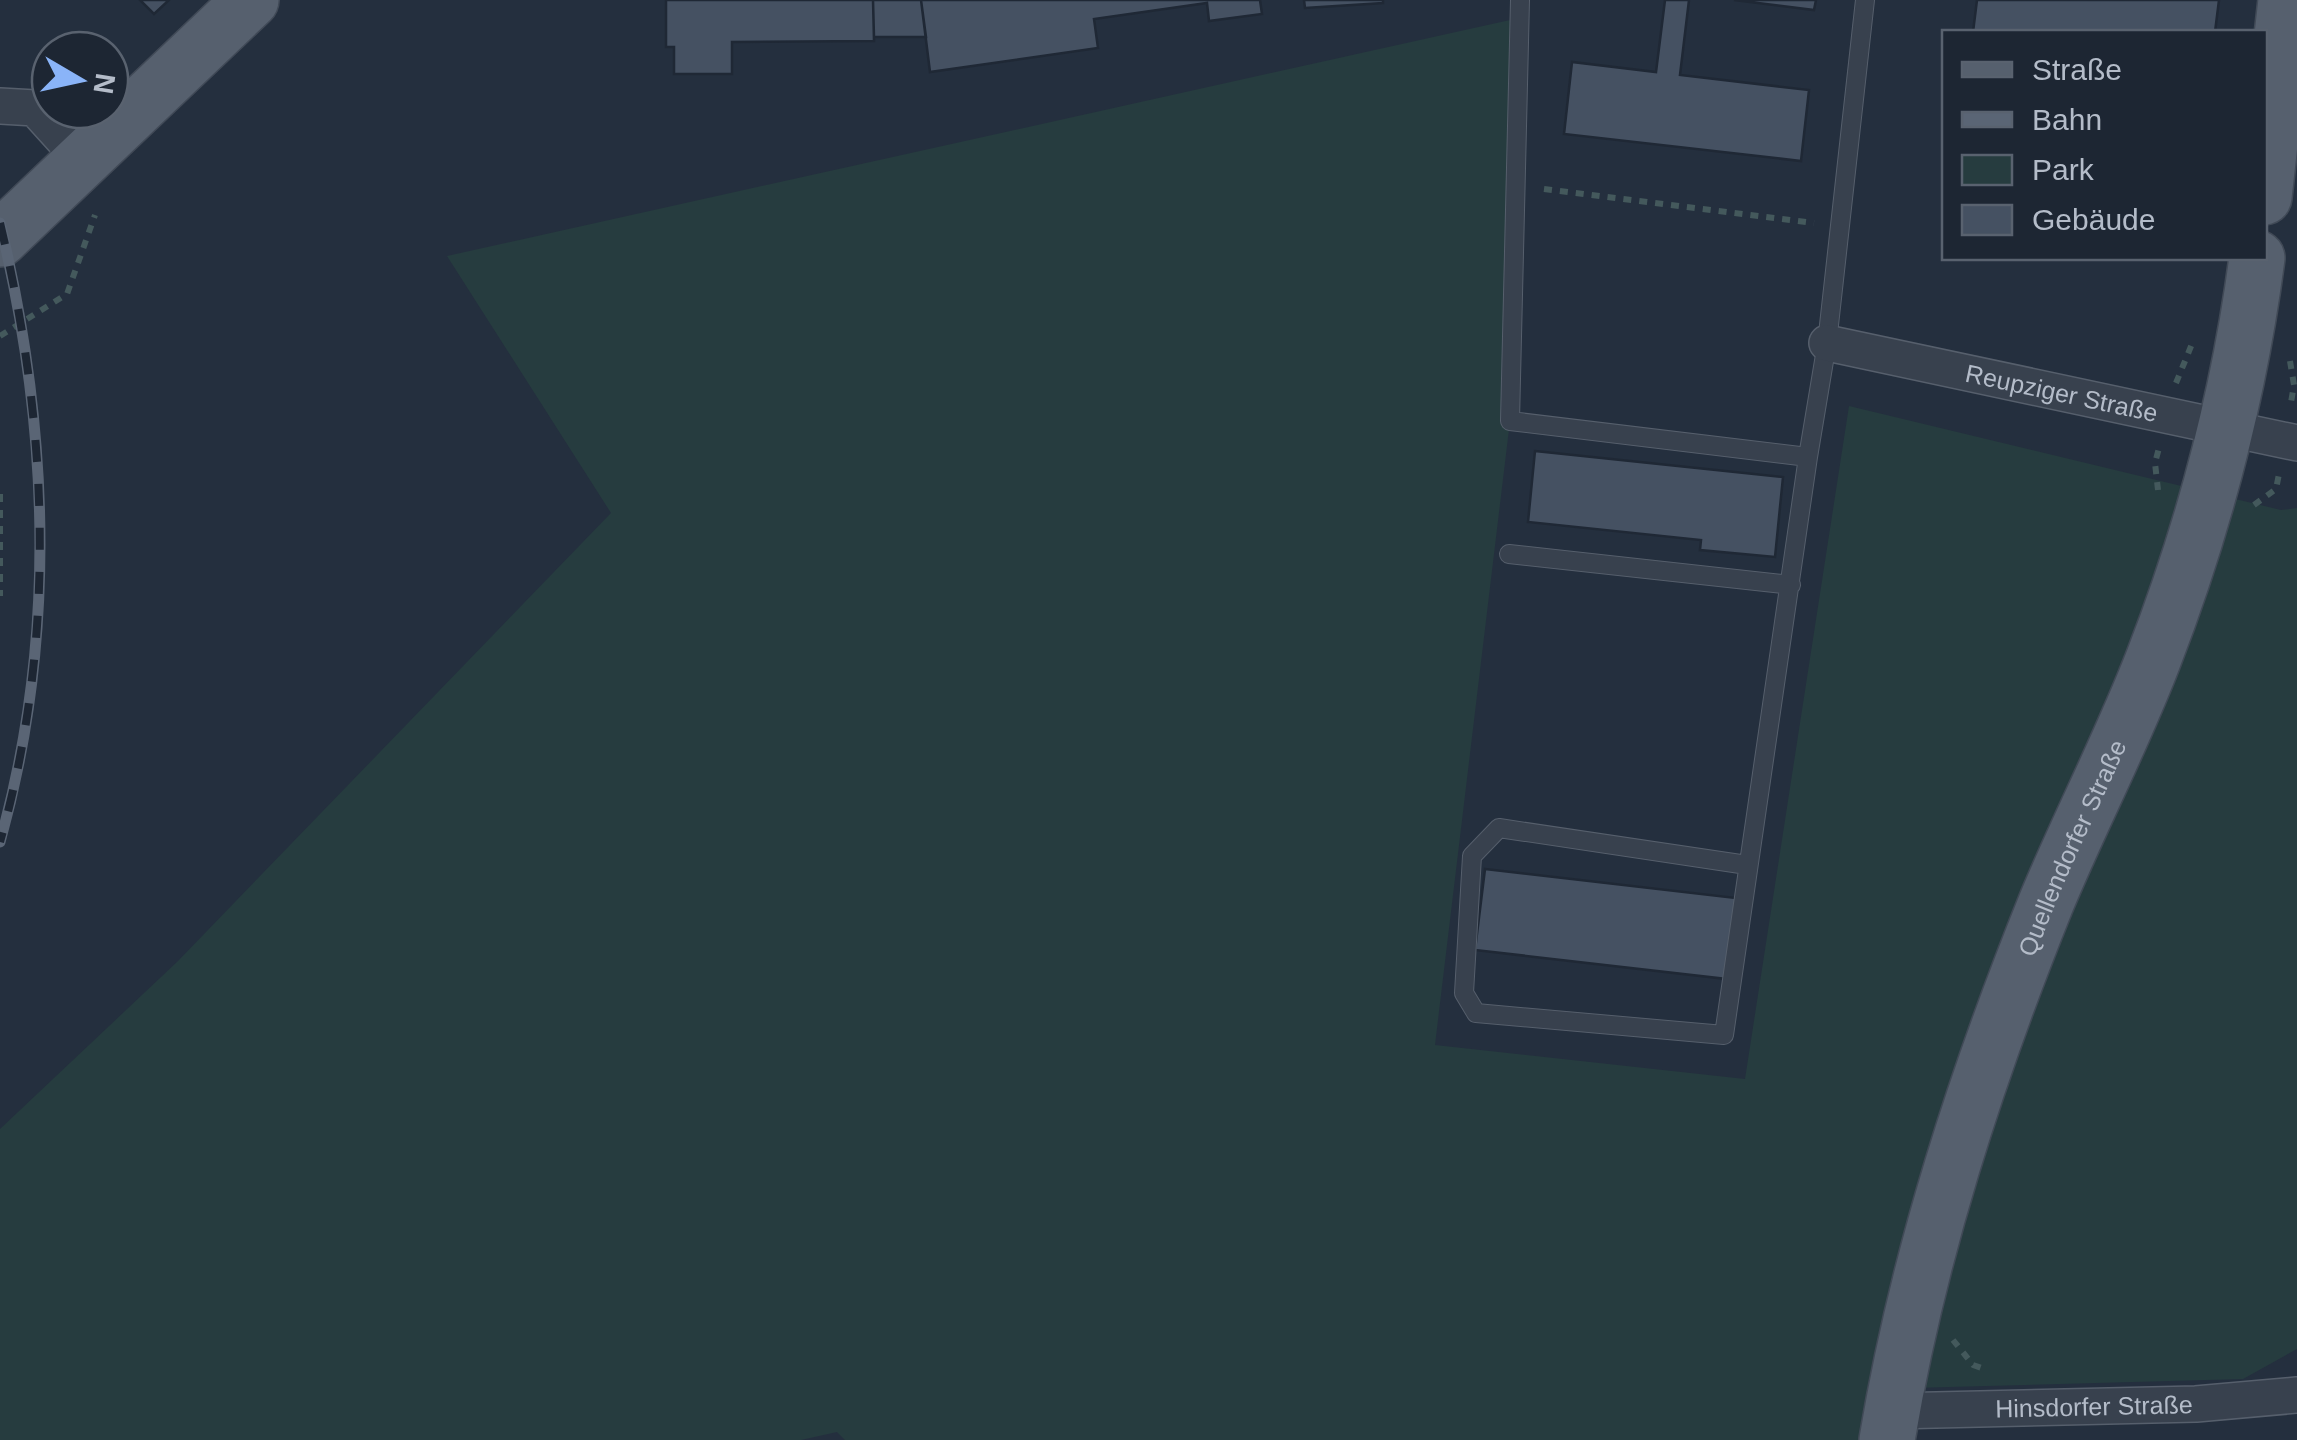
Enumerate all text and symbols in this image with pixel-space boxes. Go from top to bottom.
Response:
north arrow [30,30,130,130]
legend [1942,30,2267,260]
text: Straße [2032,53,2122,86]
text: N [87,71,121,96]
text: Bahn [2032,103,2102,136]
text: Park [2032,153,2095,186]
text: Gebäude [2032,203,2155,236]
street label: Reupziger Straße [1963,359,2161,427]
street label: Quellendorfer Straße [2012,735,2132,960]
street label: Hinsdorfer Straße [1995,1390,2193,1423]

